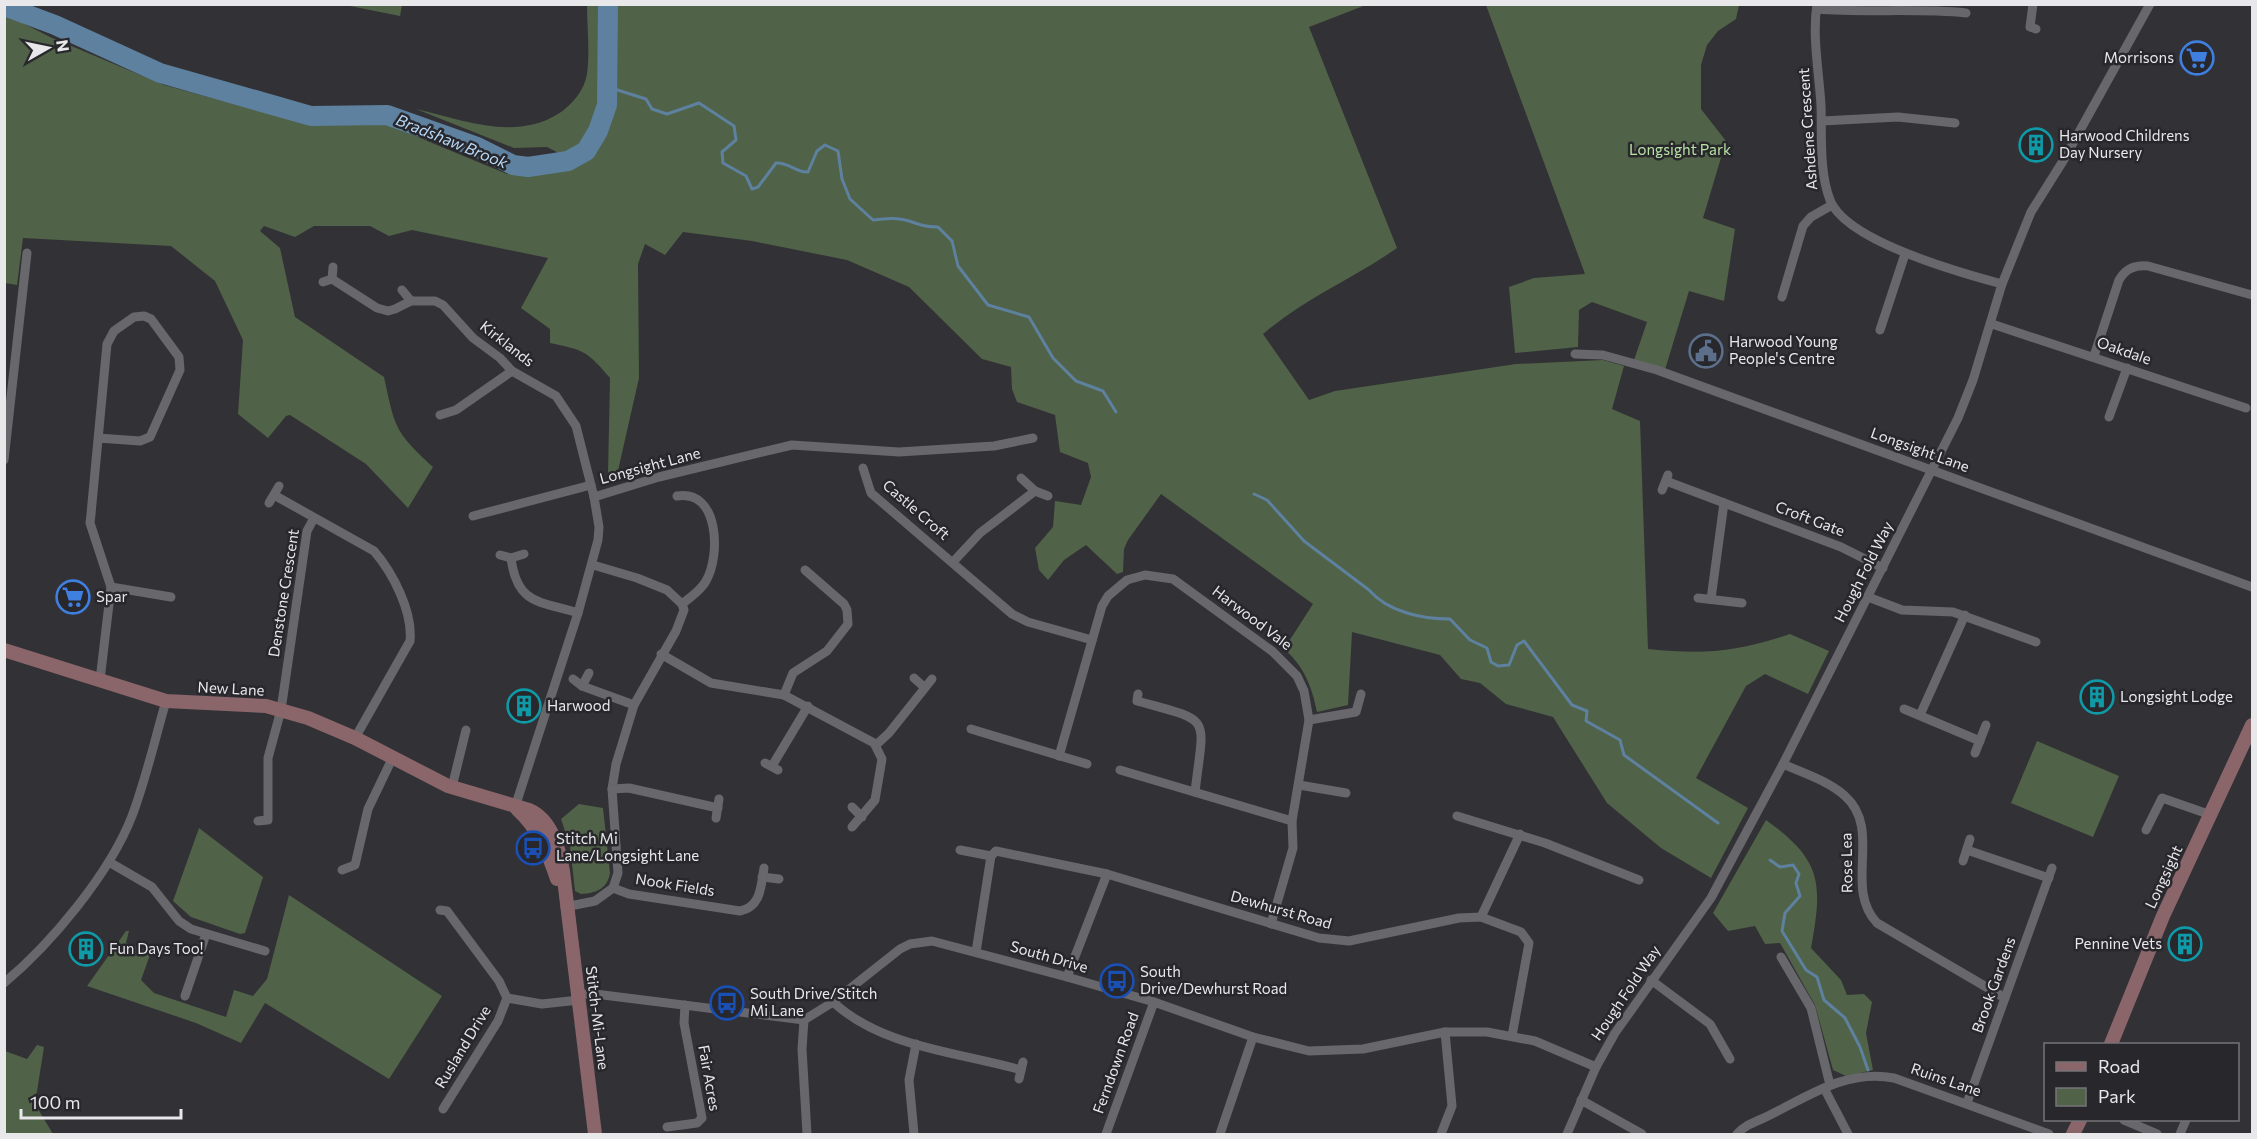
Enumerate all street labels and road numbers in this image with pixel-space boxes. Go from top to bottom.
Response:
street label: Ashdene Crescent [1794,67,1820,191]
street label: Kirklands [477,316,538,370]
street label: Oakdale [2095,332,2154,368]
street label: Longsight Lane [1869,423,1972,475]
street label: Longsight Lane [597,443,702,487]
street label: Castle Croft [880,475,954,543]
street label: Croft Gate [1773,497,1848,540]
street label: Hough Fold Way [1830,518,1896,625]
street label: Denstone Crescent [264,527,302,658]
street label: Harwood Vale [1209,581,1296,653]
street label: New Lane [197,677,265,699]
street label: Rose Lea [1836,833,1856,893]
street label: Longsight [2141,842,2186,911]
street label: Nook Fields [634,869,716,899]
street label: Dewhurst Road [1229,886,1334,932]
street label: Brook Gardens [1967,934,2019,1035]
street label: South Drive [1008,936,1090,976]
street label: Hough Fold Way [1587,941,1664,1043]
street label: Stitch-Mi-Lane [583,965,613,1071]
street label: Rusland Drive [430,1002,494,1091]
street label: Ferndown Road [1088,1009,1142,1116]
street label: Fair Acres [695,1043,725,1112]
street label: Ruins Lane [1909,1059,1984,1100]

